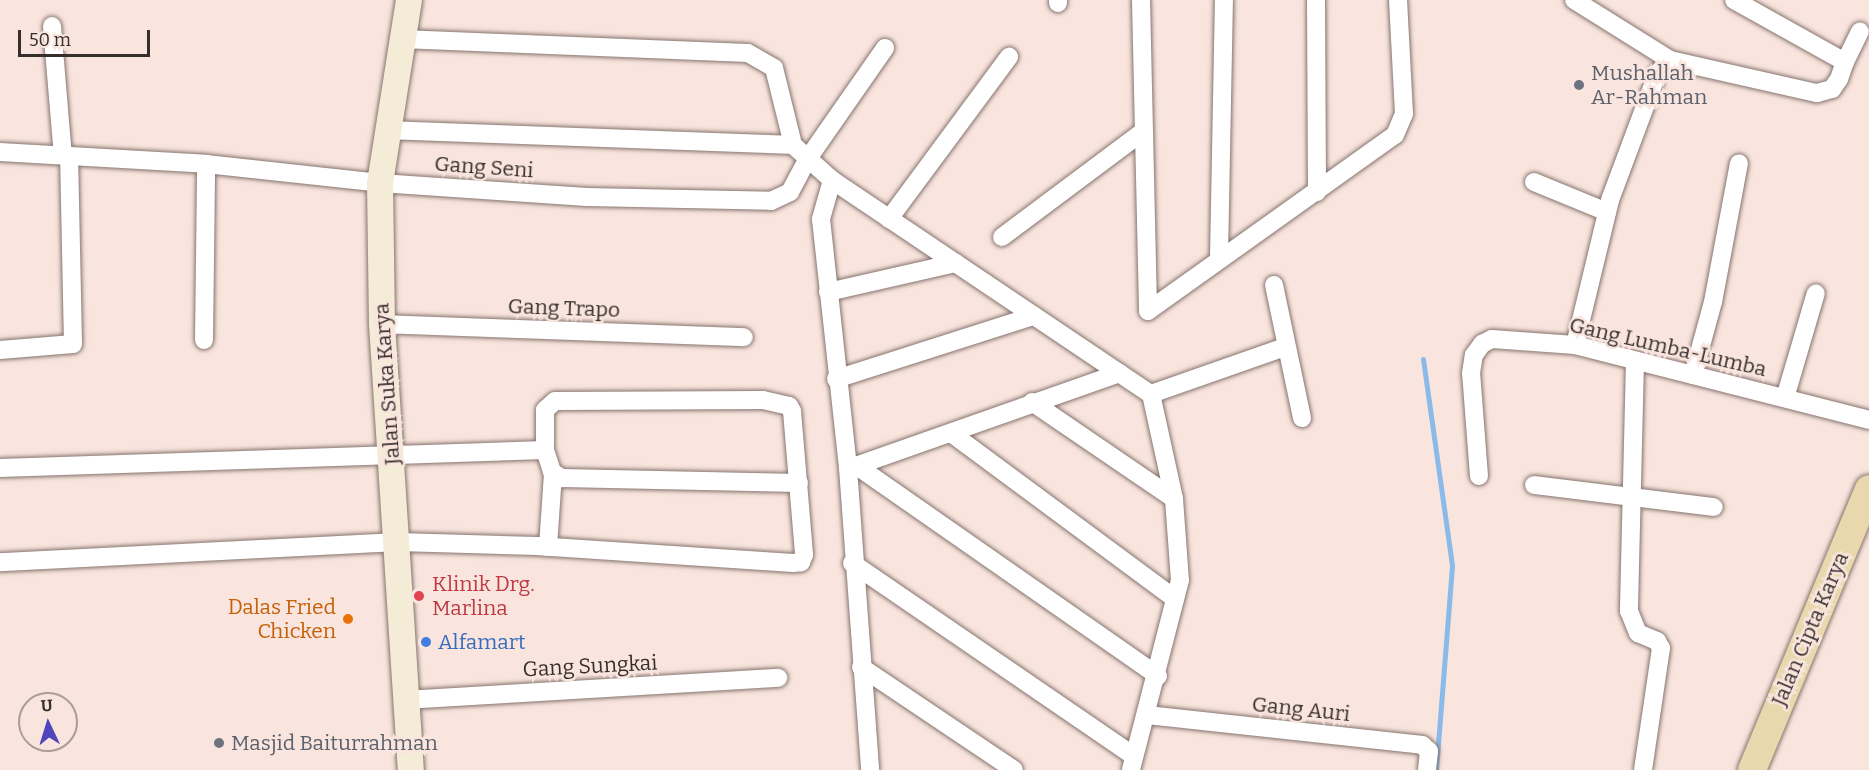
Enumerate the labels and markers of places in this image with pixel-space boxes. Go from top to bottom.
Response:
place label: Mushallah Ar-Rahman [1591,60,1707,110]
marker: Mushallah Ar-Rahman [1572,78,1586,92]
place label: Klinik Drg. Marlina [432,571,535,621]
marker: Klinik Drg. Marlina [410,587,428,605]
place label: Dalas Fried Chicken [228,594,336,644]
marker: Dalas Fried Chicken [341,612,355,626]
place label: Alfamart [438,629,526,655]
marker: Alfamart [419,635,433,649]
place label: Masjid Baiturrahman [231,730,438,756]
marker: Masjid Baiturrahman [212,736,226,750]

